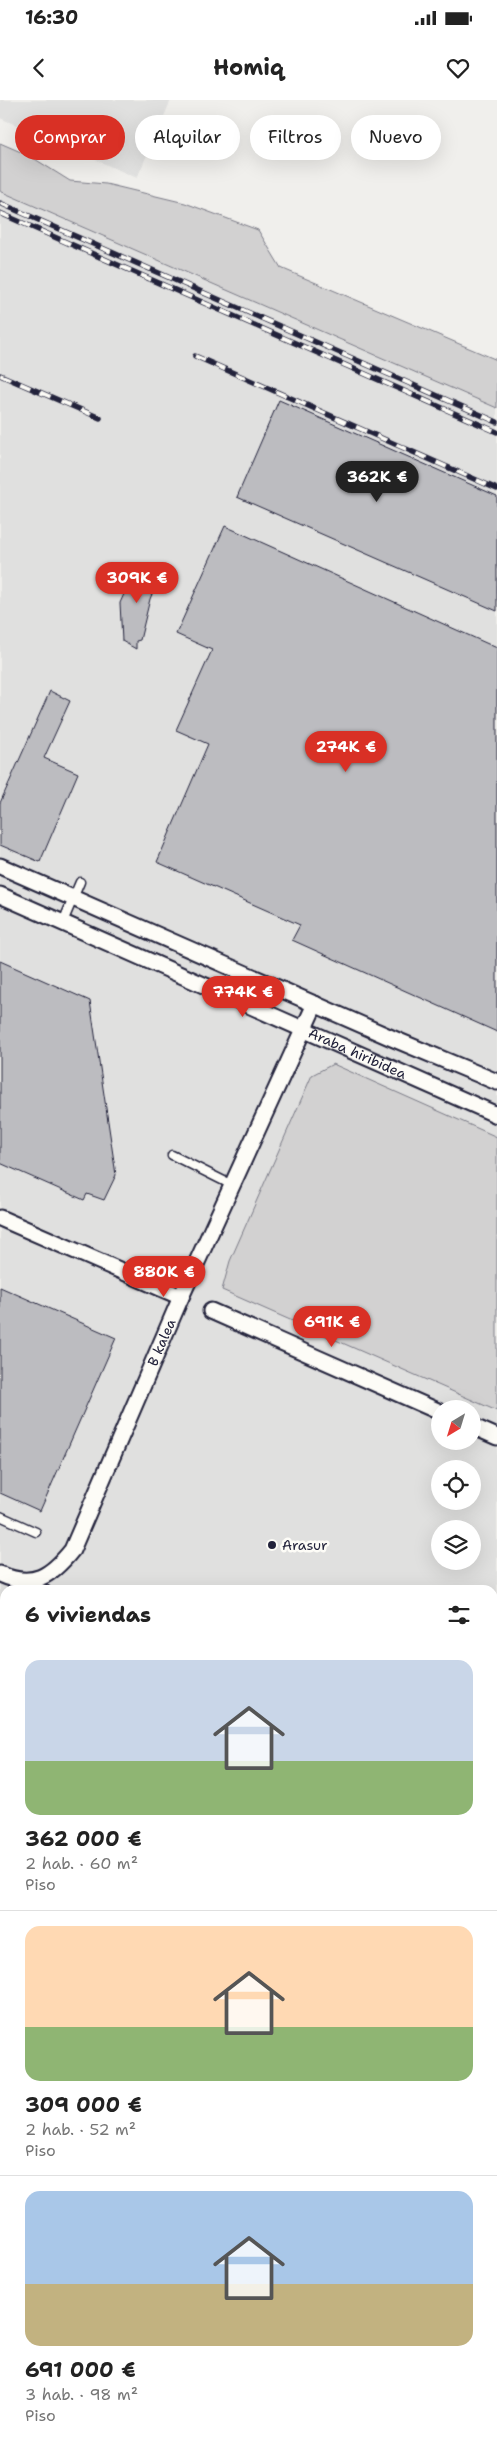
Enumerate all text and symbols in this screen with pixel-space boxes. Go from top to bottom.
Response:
text: 16:30 [25,5,78,30]
text: Homiq [213,53,284,82]
icon: back [25,54,53,82]
icon: heart [444,54,472,82]
chip: Comprar [15,115,125,160]
chip: Alquilar [135,115,240,160]
chip: Filtros [250,115,341,160]
chip: Nuevo [351,115,441,160]
pin: 362K € [336,460,418,503]
text: 362K € [347,466,407,487]
pin: 309K € [96,562,178,604]
text: 309K € [106,567,168,588]
pin: 274K € [305,730,387,773]
text: 274K € [316,736,376,757]
pin: 774K € [202,976,284,1018]
text: 774K € [213,981,273,1002]
street label: Araba hiribidea [306,1024,410,1083]
pin: 880K € [123,1256,205,1298]
text: 880K € [133,1261,195,1282]
pin: 691K € [291,1306,373,1348]
text: 691K € [304,1311,360,1332]
street label: B kalea [143,1316,180,1369]
north arrow [431,1400,481,1450]
map controls [431,1400,481,1570]
button: locate [431,1460,481,1510]
button: layers [431,1520,481,1570]
place label: Arasur [282,1536,328,1554]
marker: Arasur [266,1539,278,1551]
text: 6 viviendas [25,1601,151,1629]
icon: filters [445,1601,473,1629]
icon: home [204,1693,294,1783]
text: 362 000 € [25,1825,142,1853]
text: 2 hab. · 60 m² [25,1853,138,1874]
text: Piso [25,1874,56,1895]
icon: home [204,1958,294,2048]
text: 309 000 € [25,2091,142,2119]
text: 2 hab. · 52 m² [25,2119,136,2140]
text: Piso [25,2140,56,2161]
icon: home [204,2223,294,2313]
text: 691 000 € [25,2356,136,2384]
text: 3 hab. · 98 m² [25,2384,138,2405]
text: Piso [25,2405,56,2426]

